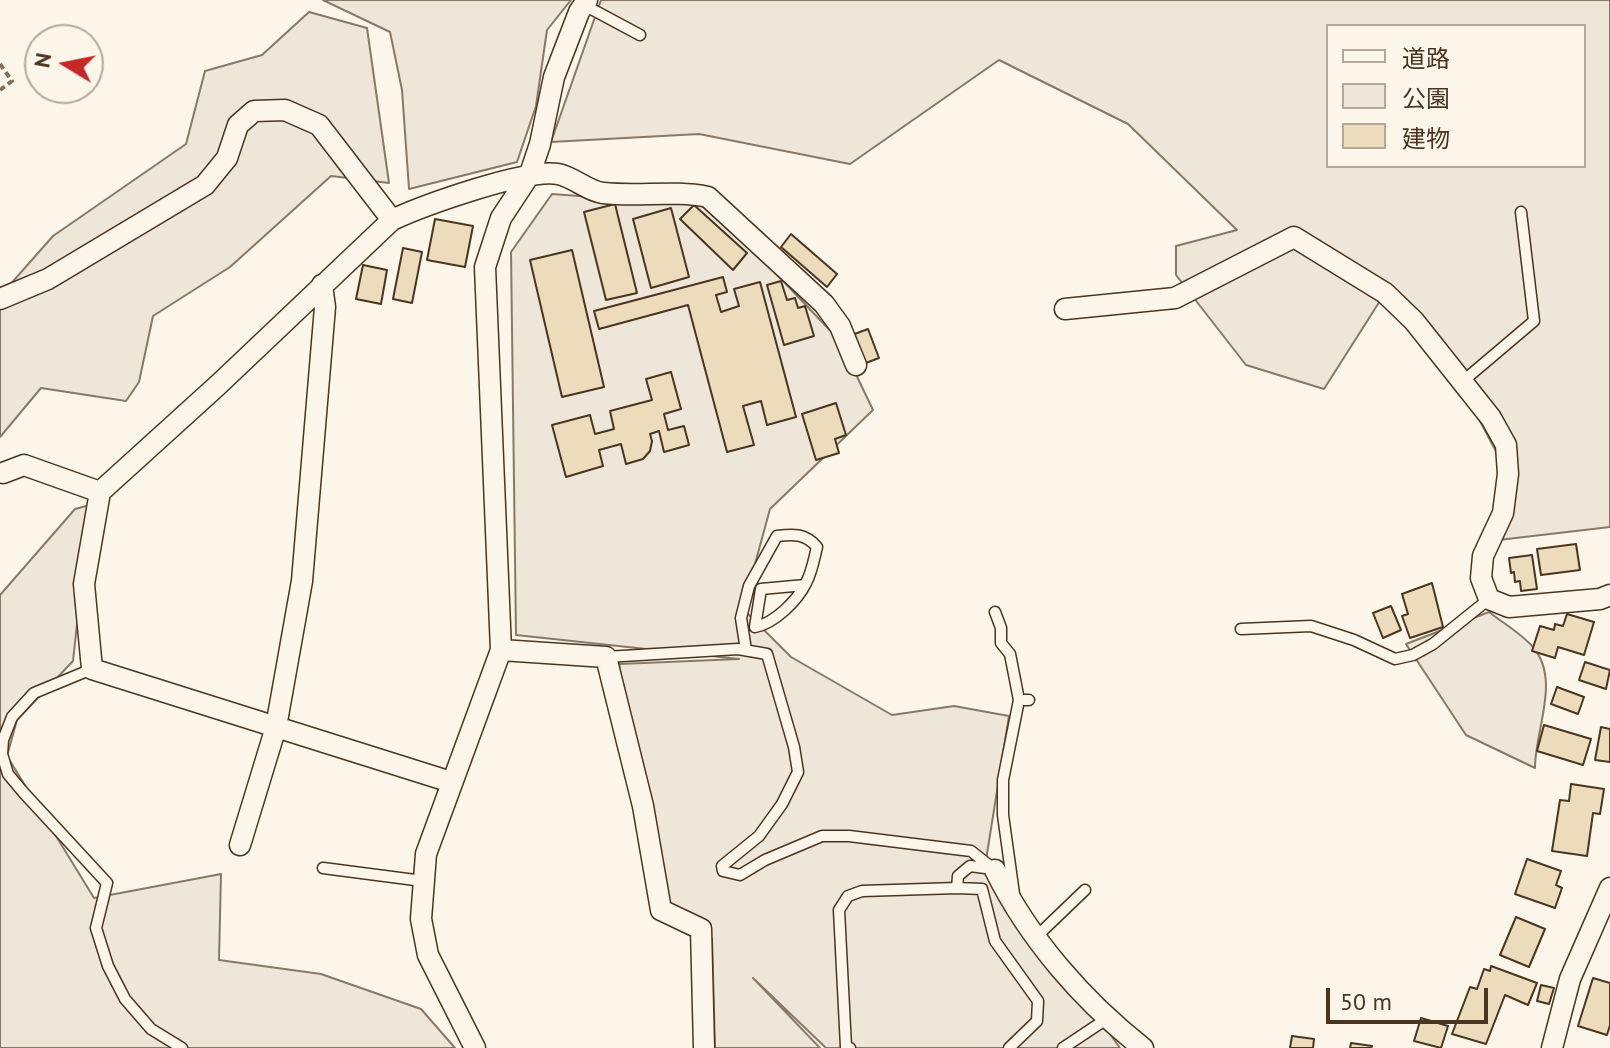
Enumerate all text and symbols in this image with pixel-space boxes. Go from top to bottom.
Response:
north arrow [24,24,104,104]
legend [1326,24,1586,168]
text: 道路 [1402,43,1450,74]
text: N [27,51,57,70]
text: 公園 [1402,83,1450,114]
text: 建物 [1402,123,1450,154]
scale bar [1330,972,1492,1022]
text: 50 m [1340,986,1392,1017]

